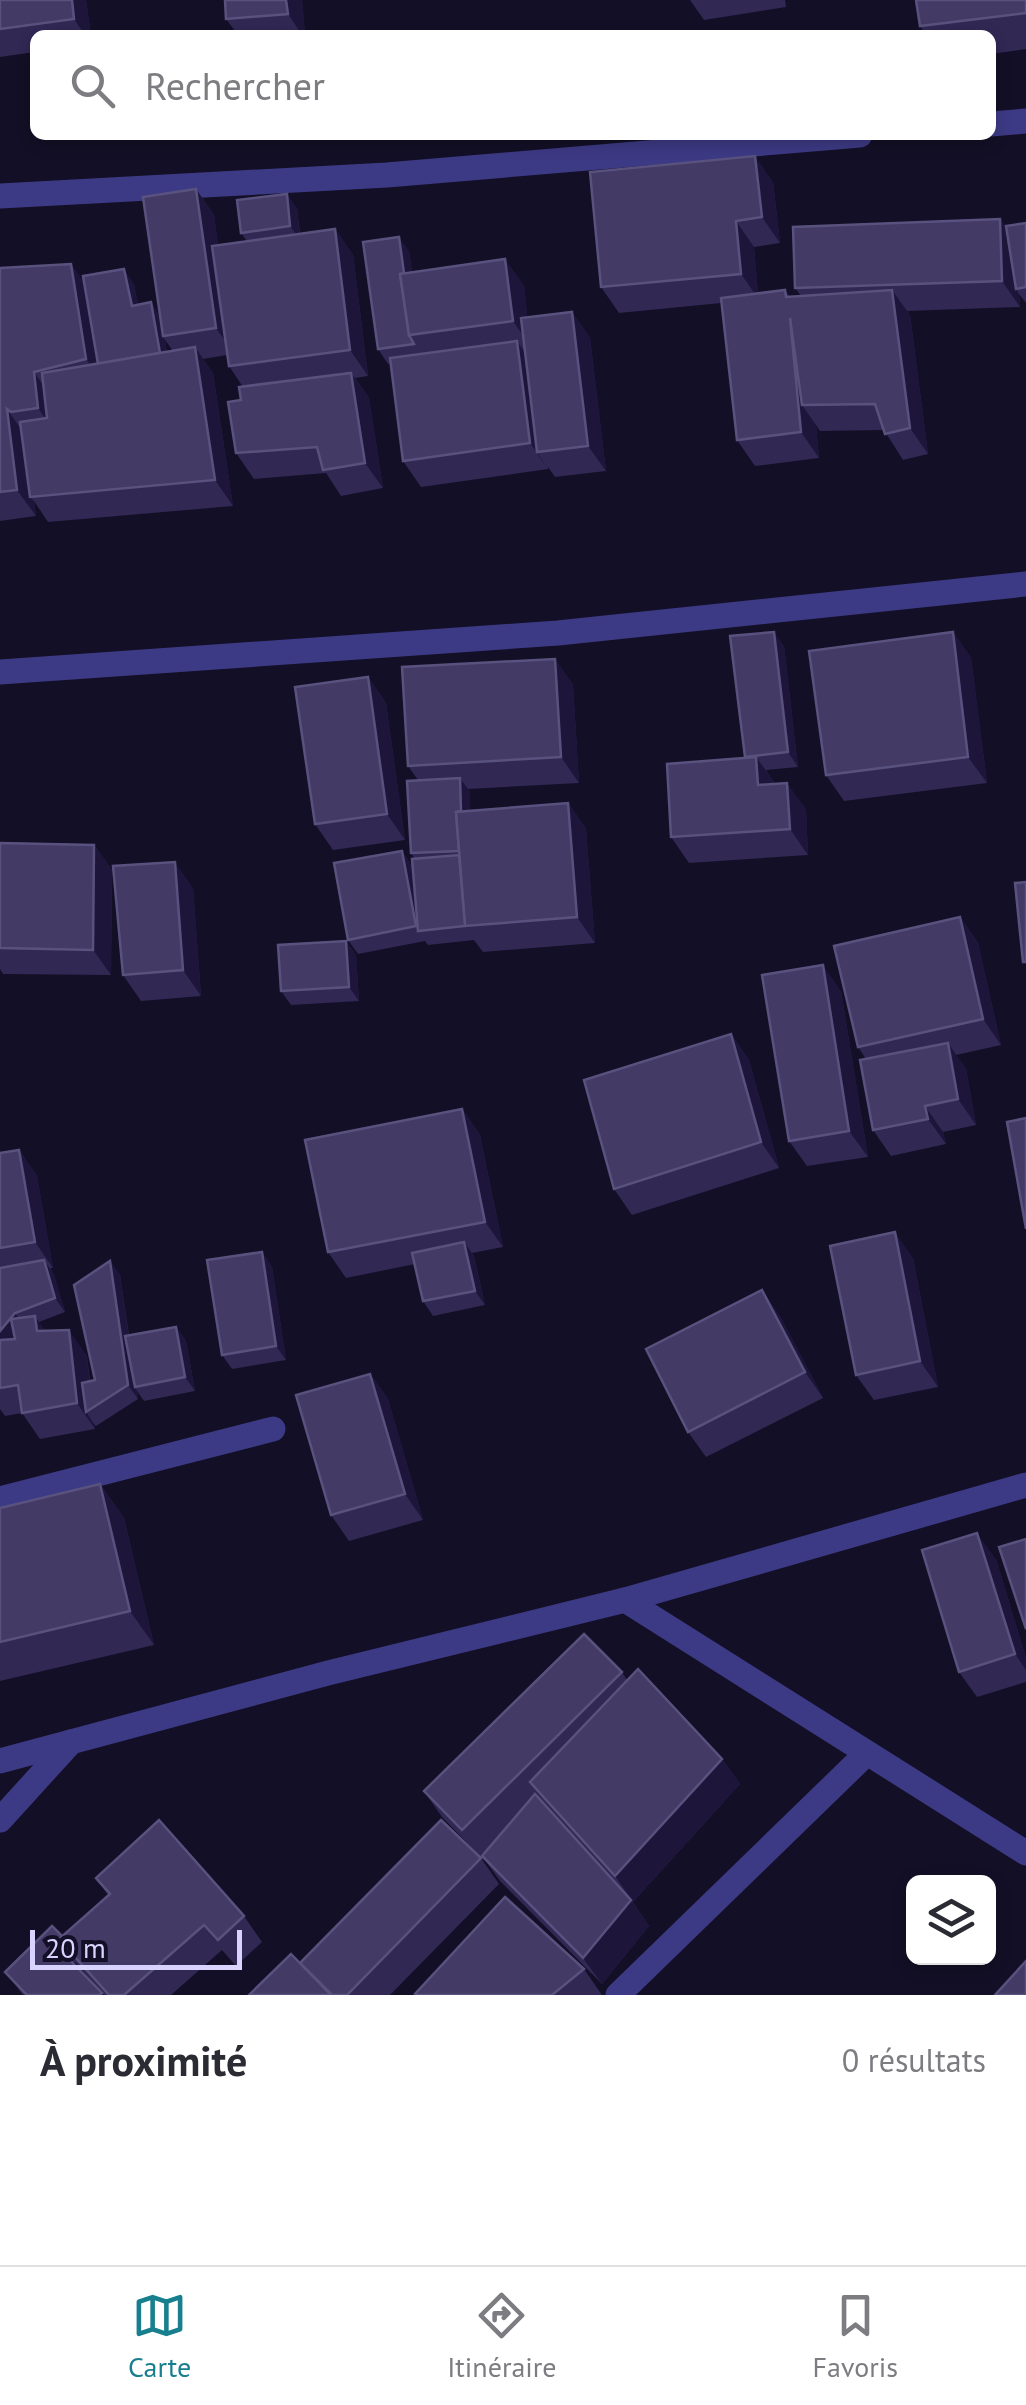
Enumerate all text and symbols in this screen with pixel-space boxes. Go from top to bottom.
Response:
search box [30,30,996,140]
icon: search [65,58,120,113]
text: Rechercher [145,61,325,110]
map controls [906,1875,996,1965]
button: layers [906,1875,996,1965]
scale bar [30,1925,242,1970]
text: 20 m [45,1929,106,1966]
text: À proximité [40,2033,247,2088]
text: 0 résultats [842,2039,986,2081]
tab: Carte [128,2288,191,2385]
tab: Itinéraire [447,2288,557,2385]
tab: Favoris [813,2288,898,2385]

